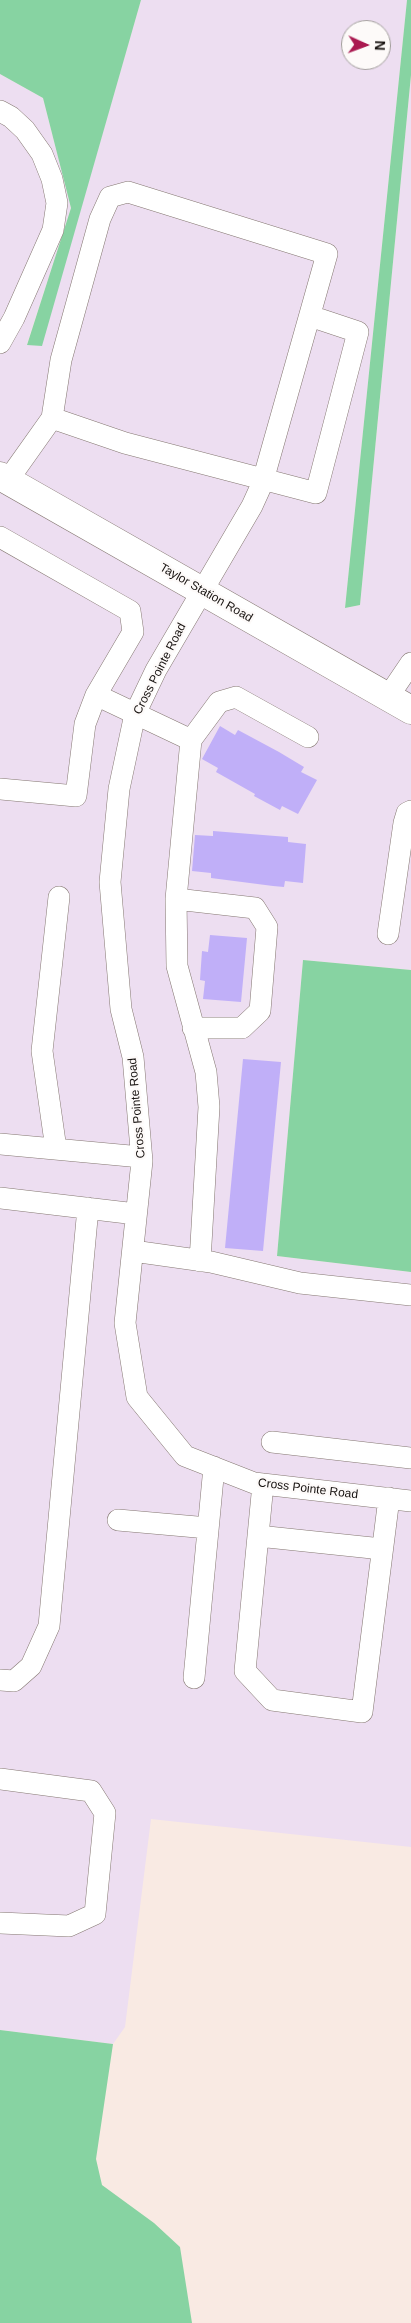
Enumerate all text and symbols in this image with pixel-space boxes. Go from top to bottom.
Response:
north arrow [341,20,391,70]
text: N [372,40,388,51]
street label: Taylor Station Road [157,561,255,625]
street label: Cross Pointe Road [131,621,189,717]
street label: Cross Pointe Road [125,1057,149,1159]
street label: Cross Pointe Road [257,1476,359,1502]

